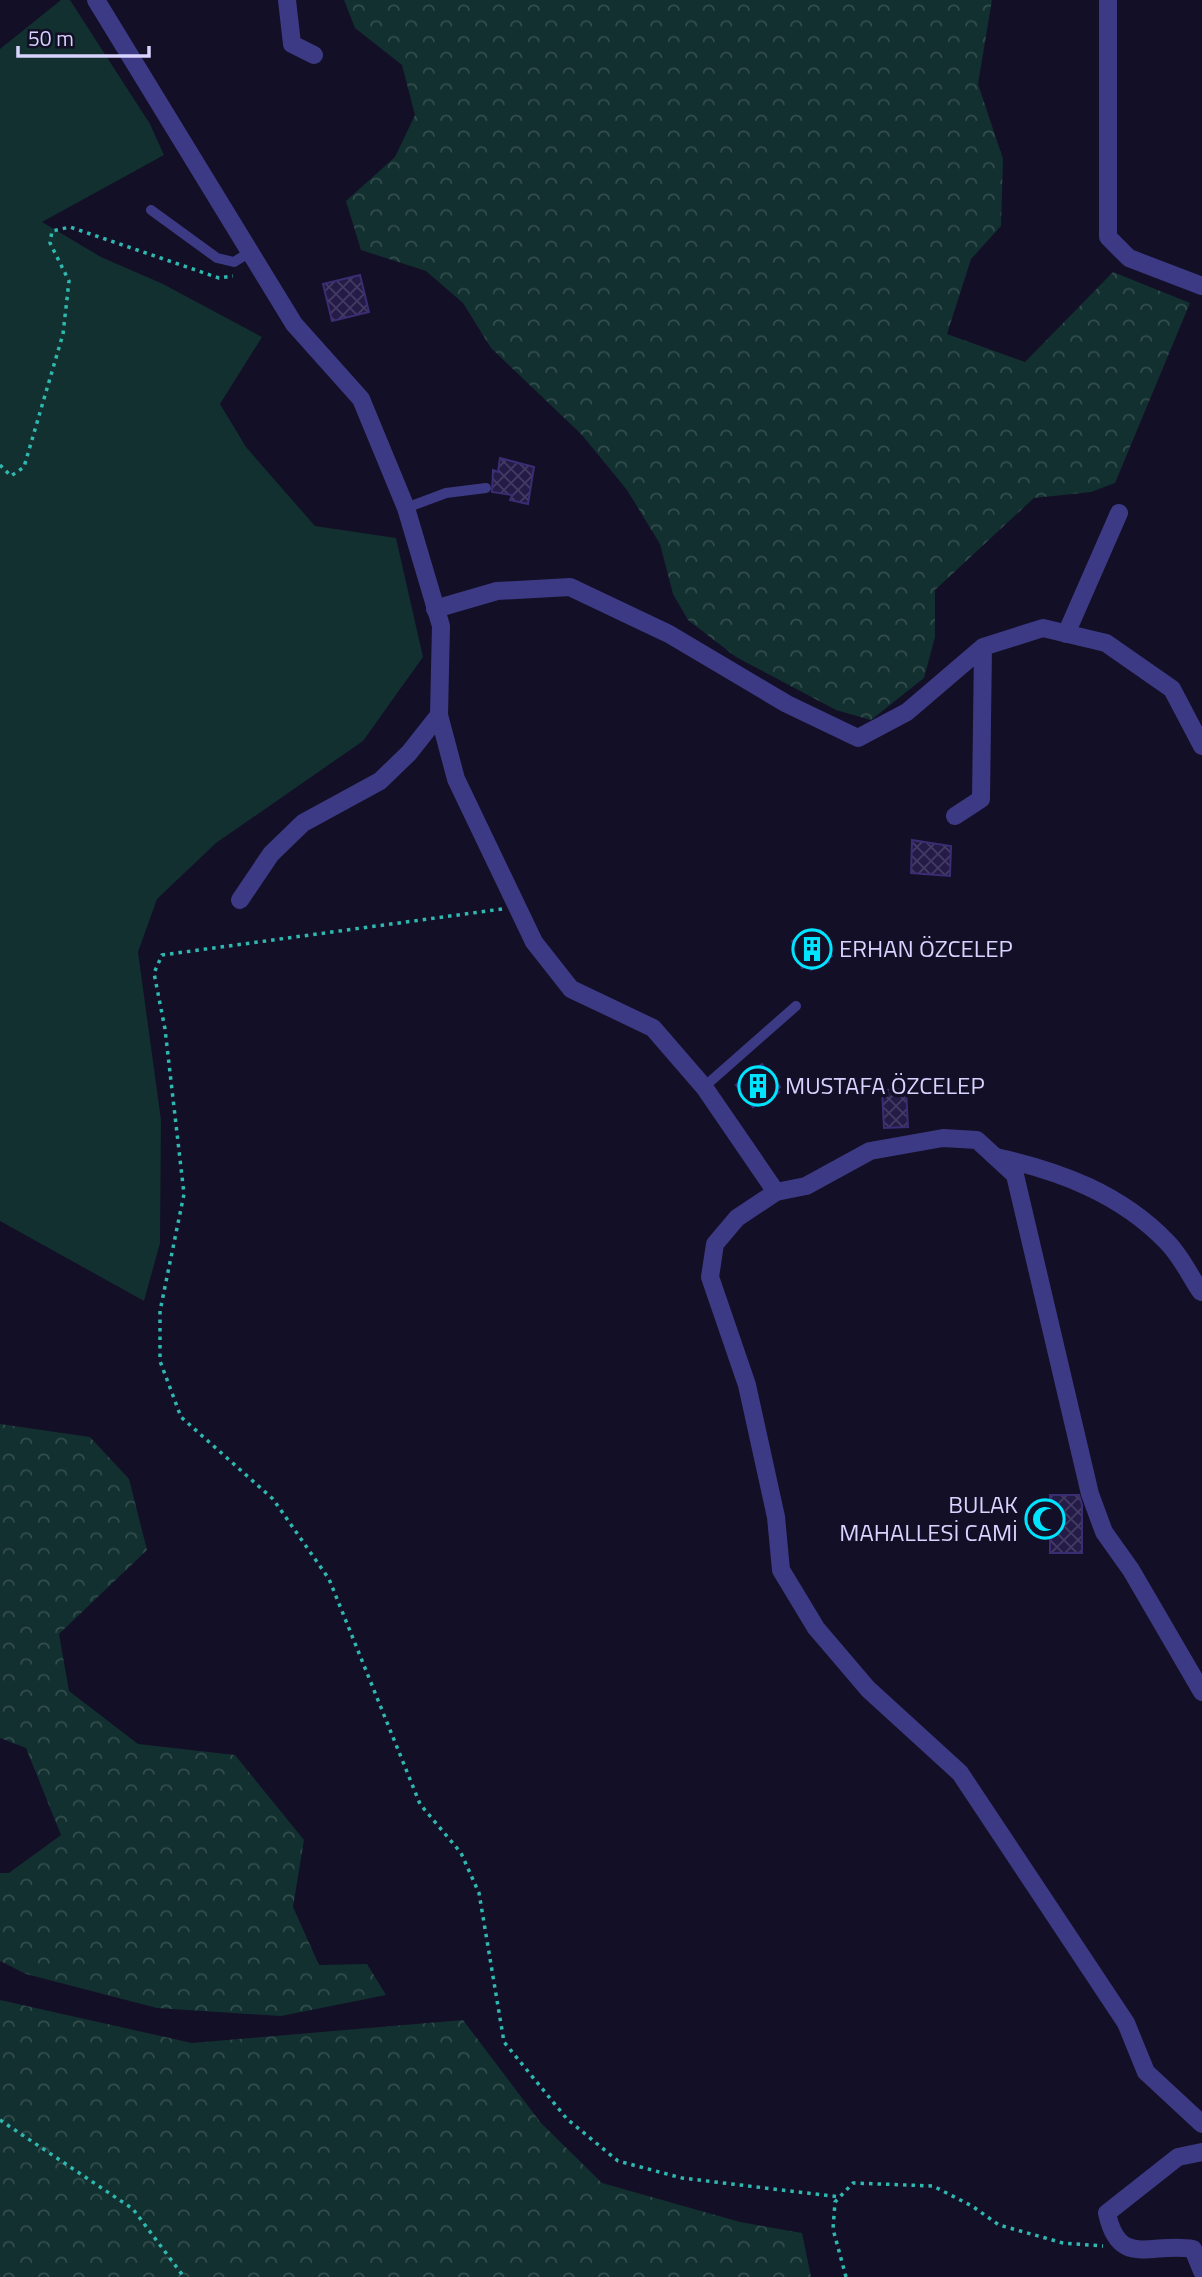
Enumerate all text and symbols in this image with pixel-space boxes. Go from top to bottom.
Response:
scale bar [18,14,149,58]
text: 50 m [28,22,74,54]
building icon: ERHAN ÖZCELEP [791,928,833,970]
place label: ERHAN ÖZCELEP [839,930,1013,966]
building icon: MUSTAFA ÖZCELEP [737,1065,779,1107]
place label: MUSTAFA ÖZCELEP [785,1067,985,1103]
place label: BULAK MAHALLESİ CAMİ [839,1486,1018,1550]
mosque icon: BULAK MAHALLESİ CAMİ [1024,1498,1066,1540]

